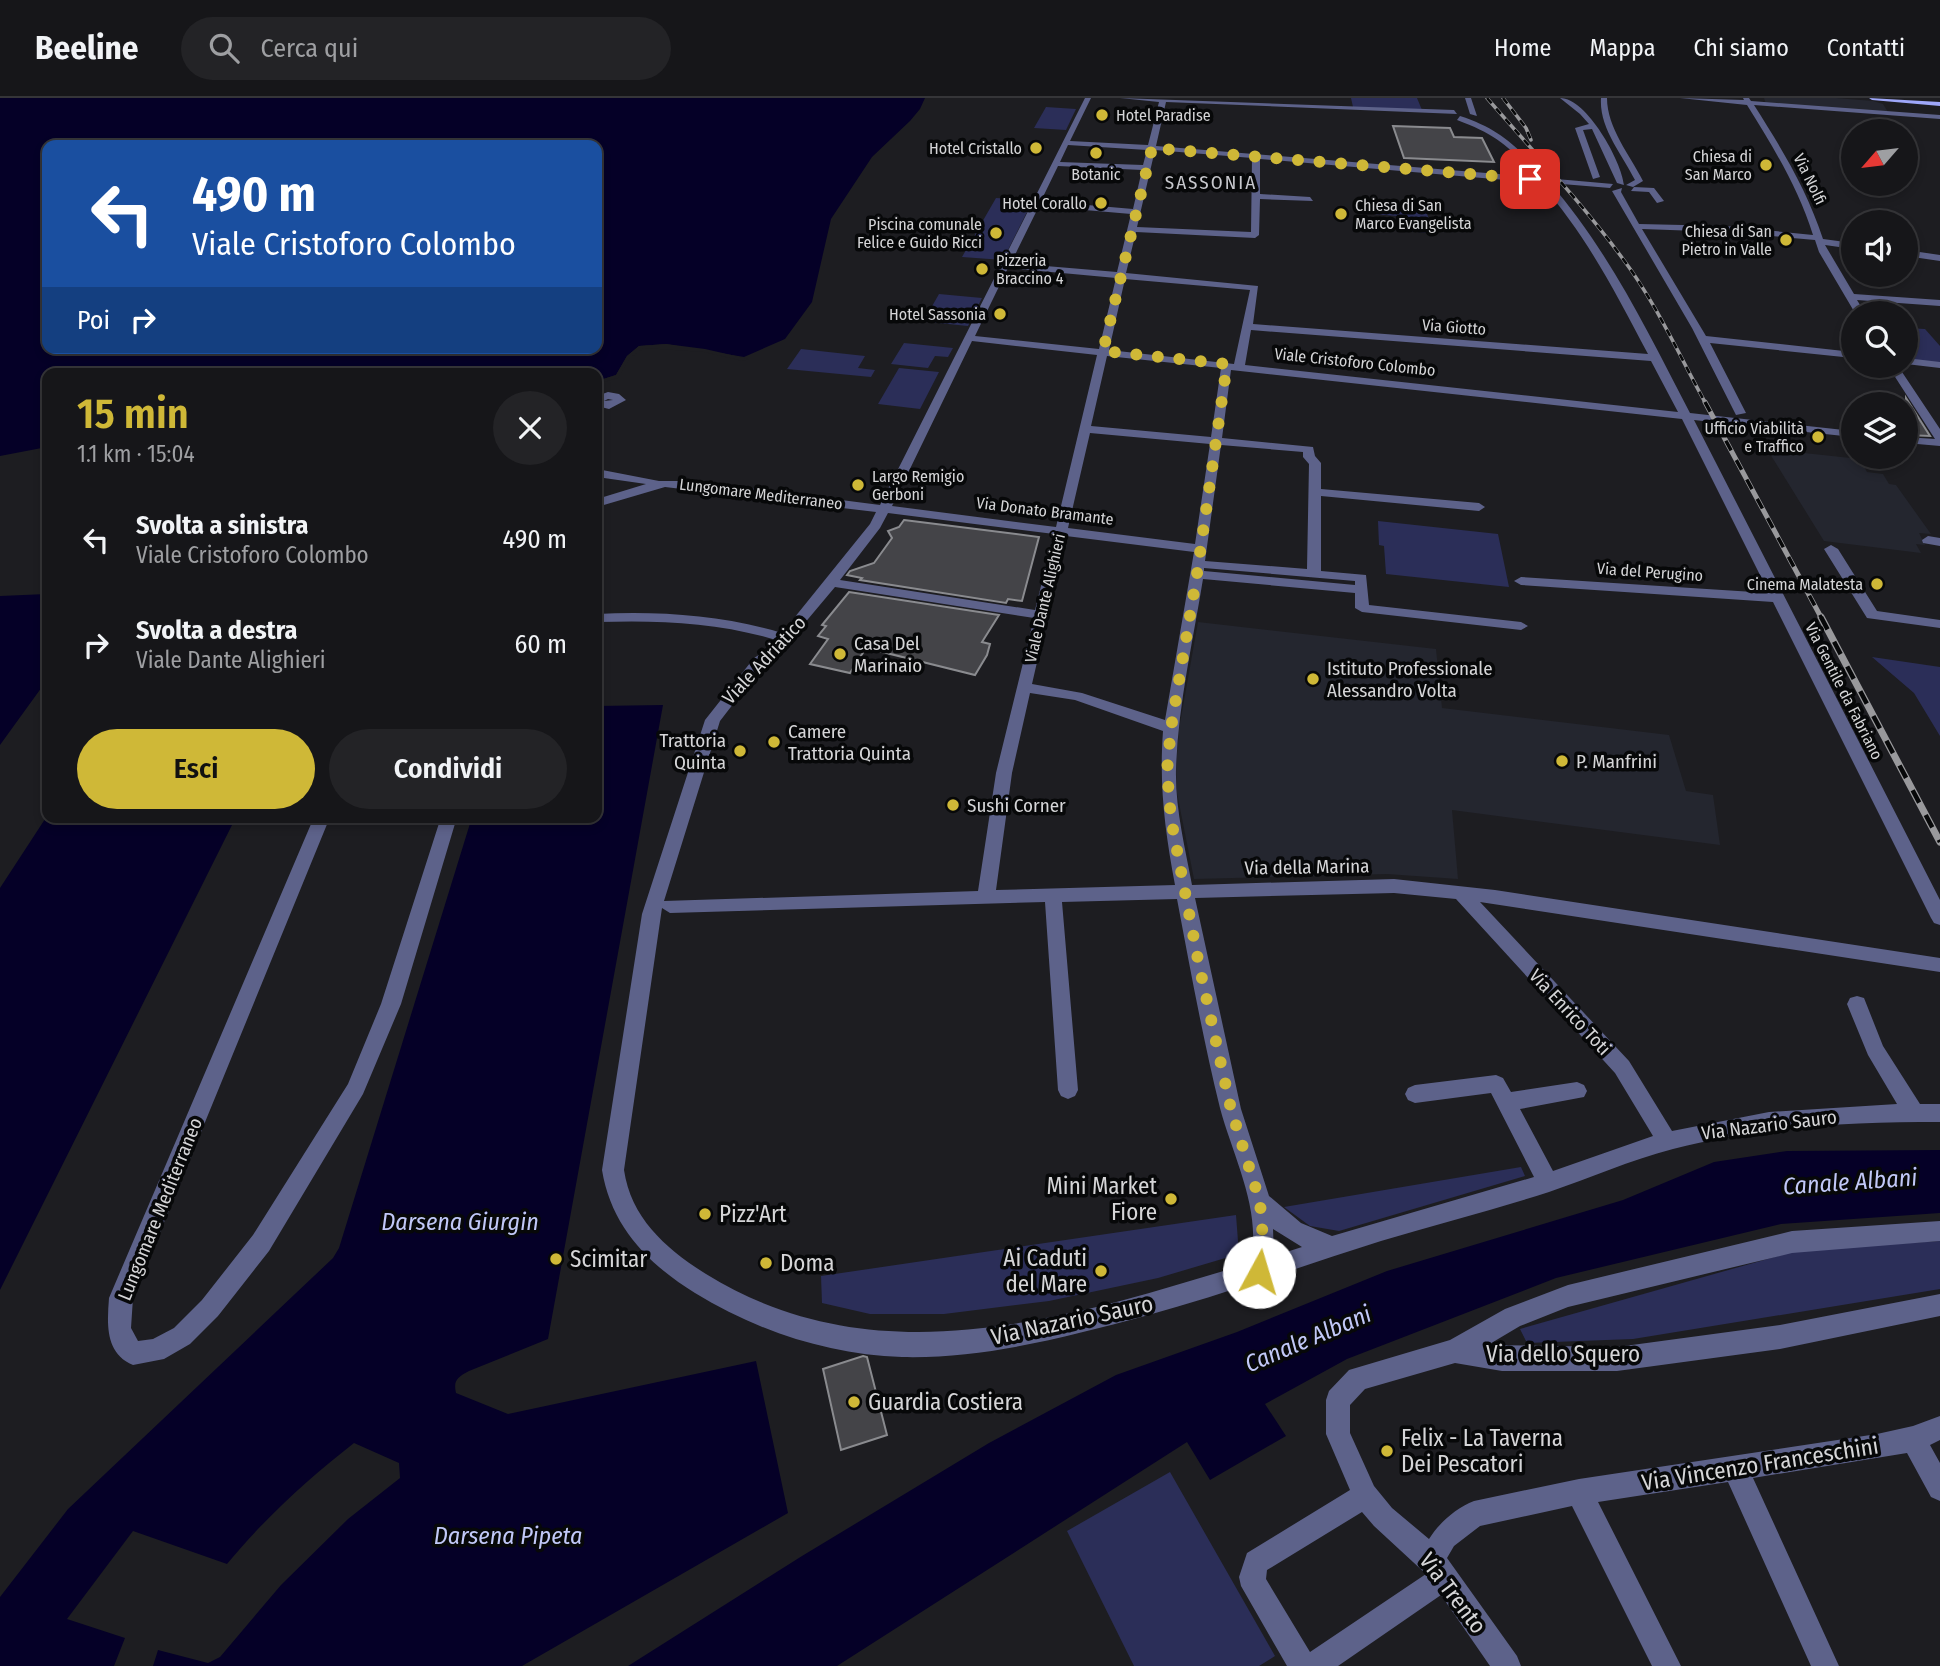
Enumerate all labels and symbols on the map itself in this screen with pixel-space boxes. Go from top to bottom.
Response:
place label: Hotel Paradise [1116,106,1211,125]
marker: Hotel Paradise [1094,107,1110,123]
north arrow [1841,119,1918,196]
place label: Hotel Cristallo [929,139,1022,158]
marker: Hotel Cristallo [1028,140,1044,156]
marker: Botanic [1088,145,1104,161]
place label: Chiesa di San Marco [1685,147,1752,184]
pin [1500,149,1560,209]
street label: Via Nolfi [1790,150,1830,208]
marker: Chiesa di San Marco [1758,157,1774,173]
place label: Botanic [1071,165,1121,184]
district label: SASSONIA [1165,171,1257,194]
place label: Hotel Corallo [1002,194,1087,213]
marker: Hotel Corallo [1093,195,1109,211]
place label: Chiesa di San Marco Evangelista [1355,196,1472,233]
marker: Chiesa di San Marco Evangelista [1333,206,1349,222]
place label: Piscina comunale Felice e Guido Ricci [857,215,982,252]
place label: Chiesa di San Pietro in Valle [1681,222,1772,259]
marker: Piscina comunale Felice e Guido Ricci [988,225,1004,241]
marker: Chiesa di San Pietro in Valle [1778,232,1794,248]
place label: Pizzeria Braccino 4 [996,251,1064,288]
marker: Pizzeria Braccino 4 [974,261,990,277]
place label: Hotel Sassonia [889,305,986,324]
marker: Hotel Sassonia [992,306,1008,322]
street label: Via Giotto [1421,315,1487,339]
street label: Viale Cristoforo Colombo [1274,344,1436,380]
place label: Ufficio Viabilità e Traffico [1704,419,1804,456]
marker: Ufficio Viabilità e Traffico [1810,429,1826,445]
place label: Largo Remigio Gerboni [872,467,964,504]
street label: Lungomare Mediterraneo [678,475,844,513]
marker: Largo Remigio Gerboni [850,477,866,493]
street label: Via Donato Bramante [975,493,1115,529]
street label: Viale Dante Alighieri [1021,532,1069,664]
street label: Via del Perugino [1596,559,1704,585]
place label: Cinema Malatesta [1747,575,1863,594]
marker: Cinema Malatesta [1869,576,1885,592]
street label: Viale Adriatico [717,611,811,709]
street label: Via Gentile da Fabriano [1801,619,1887,763]
place label: Casa Del Marinaio [854,632,922,677]
marker: Casa Del Marinaio [832,646,848,662]
place label: Istituto Professionale Alessandro Volta [1327,657,1493,702]
marker: Istituto Professionale Alessandro Volta [1305,671,1321,687]
place label: Camere Trattoria Quinta [788,720,911,765]
place label: Trattoria Quinta [660,729,726,774]
marker: Camere Trattoria Quinta [766,734,782,750]
marker: Trattoria Quinta [732,743,748,759]
place label: P. Manfrini [1576,750,1657,773]
marker: P. Manfrini [1554,753,1570,769]
place label: Sushi Corner [967,794,1066,817]
marker: Sushi Corner [945,797,961,813]
street label: Via della Marina [1244,854,1370,880]
street label: Via Enrico Toti [1524,964,1616,1060]
street label: Via Nazario Sauro [1700,1105,1838,1145]
street label: Lungomare Mediterraneo [113,1114,207,1304]
water label: Canale Albani [1782,1163,1918,1201]
place label: Mini Market Fiore [1046,1172,1157,1226]
marker: Mini Market Fiore [1163,1191,1179,1207]
place label: Pizz'Art [719,1200,787,1228]
marker: Pizz'Art [697,1206,713,1222]
water label: Darsena Giurgin [381,1208,539,1236]
position arrow [1222,1235,1296,1309]
place label: Ai Caduti del Mare [1003,1244,1087,1298]
place label: Scimitar [570,1245,647,1273]
place label: Doma [780,1249,834,1277]
marker: Scimitar [548,1251,564,1267]
marker: Doma [758,1255,774,1271]
marker: Ai Caduti del Mare [1093,1263,1109,1279]
street label: Via Nazario Sauro [988,1289,1156,1351]
water label: Canale Albani [1241,1300,1375,1378]
street label: Via dello Squero [1486,1340,1640,1368]
place label: Guardia Costiera [868,1388,1023,1416]
marker: Guardia Costiera [846,1394,862,1410]
place label: Felix - La Taverna Dei Pescatori [1401,1424,1563,1478]
street label: Via Vincenzo Franceschini [1640,1431,1880,1497]
marker: Felix - La Taverna Dei Pescatori [1379,1443,1395,1459]
water label: Darsena Pipeta [434,1522,582,1550]
street label: Via Trento [1413,1547,1493,1639]

